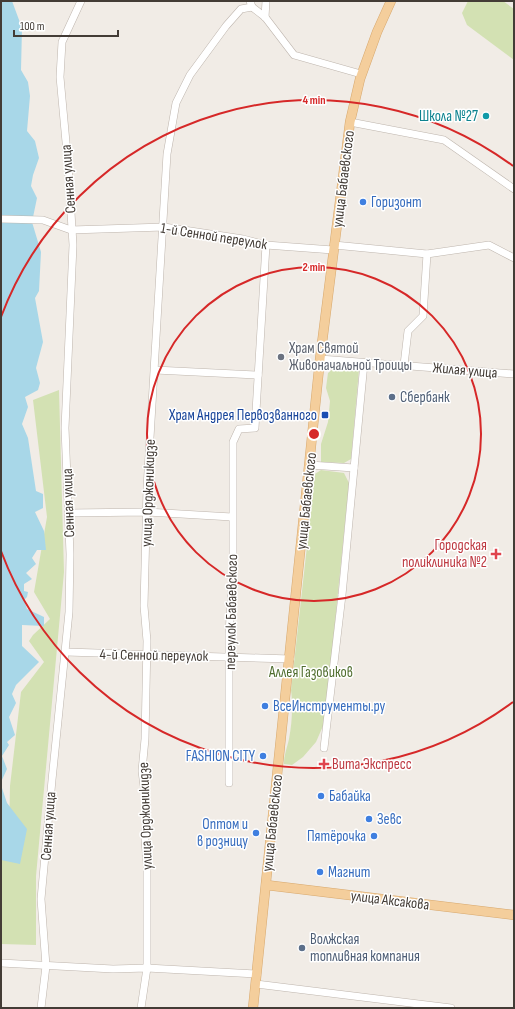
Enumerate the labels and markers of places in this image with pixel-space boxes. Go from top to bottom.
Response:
place label: Школа №27 [419,107,478,126]
marker: Школа №27 [481,111,491,121]
place label: Горизонт [371,193,422,212]
marker: Горизонт [358,197,368,207]
place label: Храм Святой Живоначальной Троицы [288,339,412,375]
marker: Храм Святой Живоначальной Троицы [276,352,286,362]
place label: Сбербанк [400,388,450,407]
marker: Сбербанк [387,392,397,402]
place label: Храм Андрея Первозванного [168,406,317,425]
marker: Храм Андрея Первозванного [320,410,330,420]
centre of rings [307,427,321,441]
place label: Городская поликлиника №2 [402,536,487,572]
marker: Городская поликлиника №2 [490,548,502,560]
place label: ВсеИнструменты.ру [273,697,386,716]
marker: ВсеИнструменты.ру [260,701,270,711]
place label: FASHION CITY [186,747,256,766]
marker: FASHION CITY [258,751,268,761]
place label: Вита Экспресс [332,755,412,774]
marker: Вита Экспресс [319,759,329,769]
place label: Бабайка [329,787,371,806]
marker: Бабайка [316,791,326,801]
place label: Зевс [377,810,402,829]
marker: Зевс [364,814,374,824]
place label: Оптом и в розницу [197,815,248,851]
place label: Пятёрочка [307,827,366,846]
marker: Оптом и в розницу [251,828,261,838]
marker: Пятёрочка [369,831,379,841]
place label: Магнит [328,863,370,882]
marker: Магнит [315,867,325,877]
place label: Волжская топливная компания [310,930,420,966]
marker: Волжская топливная компания [297,943,307,953]

